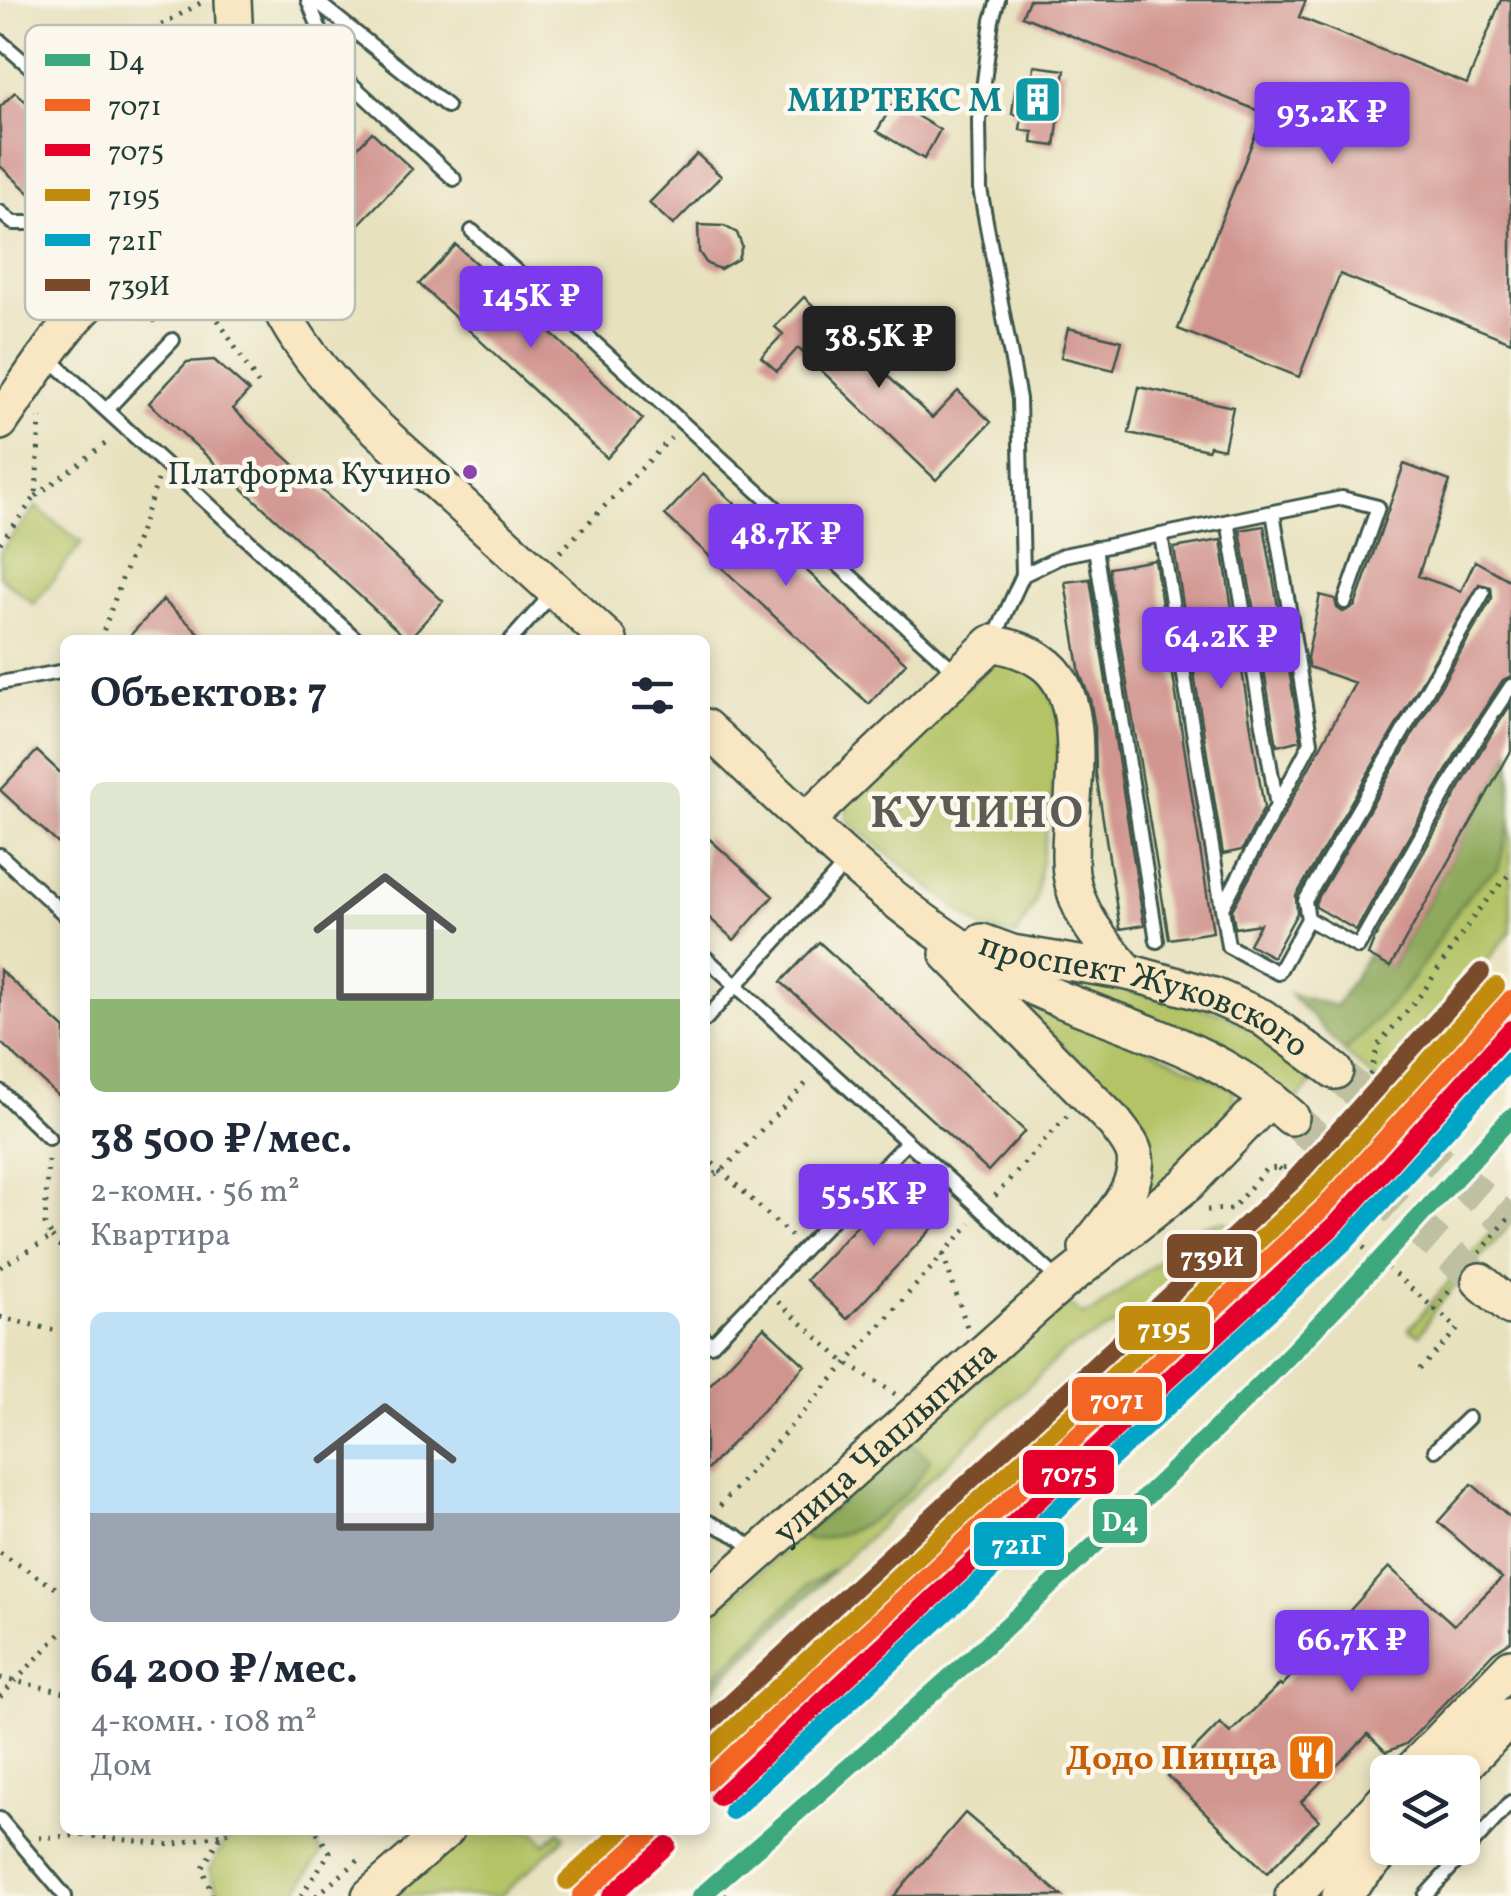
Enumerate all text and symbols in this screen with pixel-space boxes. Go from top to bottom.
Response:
legend [25,25,355,320]
text: D4 [108,43,145,82]
building icon: МИРТЕКС М [1011,73,1063,125]
place label: МИРТЕКС М [787,78,1002,126]
pin: 93.2K ₽ [1240,82,1424,167]
text: 7071 [108,88,162,127]
text: 93.2K ₽ [1277,92,1387,136]
text: 7075 [108,133,164,172]
text: 7195 [108,178,160,217]
text: 721Г [108,223,163,262]
pin: 145K ₽ [450,266,612,351]
text: 739И [108,268,170,307]
text: 145K ₽ [482,276,580,320]
pin: 38.5K ₽ [787,306,971,391]
text: 38.5K ₽ [825,316,933,360]
place label: Платформа Кучино [167,454,451,498]
marker: Платформа Кучино [460,462,480,482]
pin: 48.7K ₽ [694,504,878,589]
text: 48.7K ₽ [731,514,841,558]
pin: 64.2K ₽ [1129,607,1313,692]
text: 64.2K ₽ [1164,617,1278,661]
text: Объектов: 7 [90,666,327,725]
icon: filters [625,668,680,723]
district label: КУЧИНО [870,784,1086,847]
icon: home [295,847,475,1027]
street label: проспект Жуковского [972,922,1318,1071]
text: 38 500 ₽/мес. [90,1112,352,1171]
pin: 55.5K ₽ [782,1164,966,1249]
text: 2-комн. · 56 m² [90,1171,300,1215]
text: 55.5K ₽ [821,1174,927,1218]
text: Квартира [90,1215,231,1259]
line badge: 739И [1165,1232,1259,1280]
text: 739И [1180,1239,1244,1278]
line badge: 7195 [1117,1304,1212,1352]
text: 7195 [1137,1311,1191,1350]
street label: улица Чаплыгина [763,1331,1009,1557]
line badge: 7071 [1070,1375,1164,1423]
icon: home [295,1377,475,1557]
text: 7071 [1090,1382,1144,1421]
line badge: 7075 [1021,1448,1116,1496]
text: 7075 [1041,1455,1097,1494]
line badge: D4 [1091,1497,1149,1545]
text: D4 [1101,1504,1139,1543]
line badge: 721Г [972,1520,1066,1568]
text: 721Г [991,1527,1047,1566]
pin: 66.7K ₽ [1260,1610,1444,1695]
text: 66.7K ₽ [1297,1620,1407,1664]
text: 64 200 ₽/мес. [90,1642,358,1701]
text: 4-комн. · 108 m² [90,1701,317,1745]
restaurant icon: Додо Пицца [1286,1731,1338,1783]
place label: Додо Пицца [1066,1736,1277,1784]
text: Дом [90,1745,152,1789]
map controls [1370,1755,1480,1865]
button: layers [1370,1755,1480,1865]

